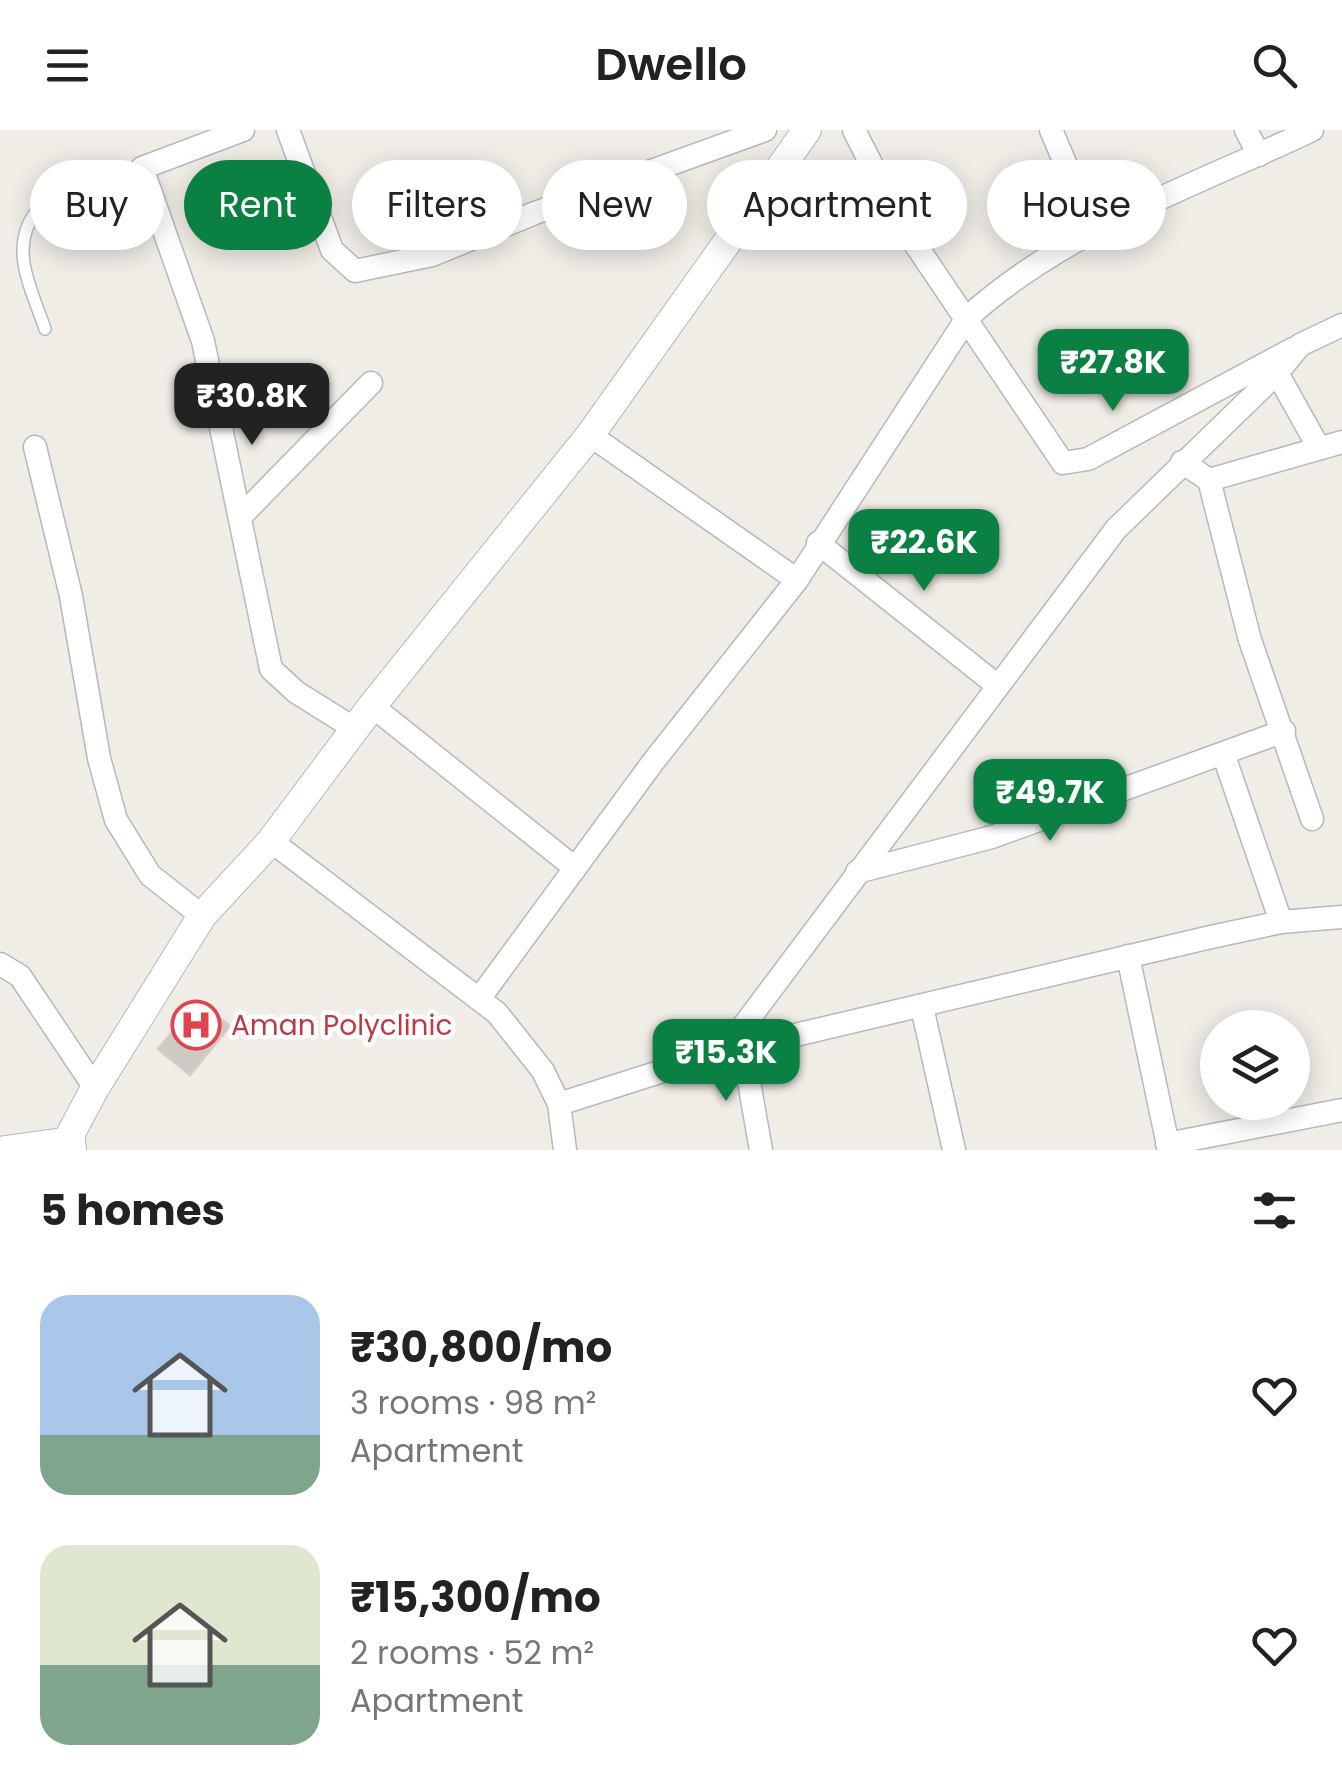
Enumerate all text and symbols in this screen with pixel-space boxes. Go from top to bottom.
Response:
text: Dwello [595,33,747,96]
icon: menu [40,38,95,93]
icon: search [1247,38,1302,93]
chip: Buy [30,160,164,250]
chip: Rent [184,160,332,250]
chip: Filters [352,160,522,250]
chip: New [542,160,687,250]
chip: Apartment [707,160,967,250]
chip: House [987,160,1166,250]
pin: ₹27.8K [1032,329,1194,414]
text: ₹27.8K [1060,339,1166,384]
pin: ₹30.8K [171,363,333,448]
text: ₹30.8K [196,373,308,418]
pin: ₹22.6K [843,509,1005,594]
text: ₹22.6K [870,519,978,564]
pin: ₹49.7K [969,759,1131,844]
text: ₹49.7K [996,769,1104,814]
hospital icon: Aman Polyclinic [170,999,222,1051]
place label: Aman Polyclinic [231,1006,452,1045]
map controls [1200,1010,1310,1120]
button: layers [1200,1010,1310,1120]
pin: ₹15.3K [645,1019,807,1104]
text: ₹15.3K [675,1029,777,1074]
text: 5 homes [40,1181,225,1240]
icon: filters [1247,1183,1302,1238]
text: ₹30,800/mo [350,1318,612,1377]
icon: home [120,1335,240,1455]
icon: heart [1247,1368,1302,1423]
text: 3 rooms · 98 m² [350,1380,596,1425]
text: Apartment [350,1428,523,1473]
text: ₹15,300/mo [350,1568,601,1627]
icon: home [120,1585,240,1705]
icon: heart [1247,1618,1302,1673]
text: 2 rooms · 52 m² [350,1630,594,1675]
text: Apartment [350,1678,523,1723]

